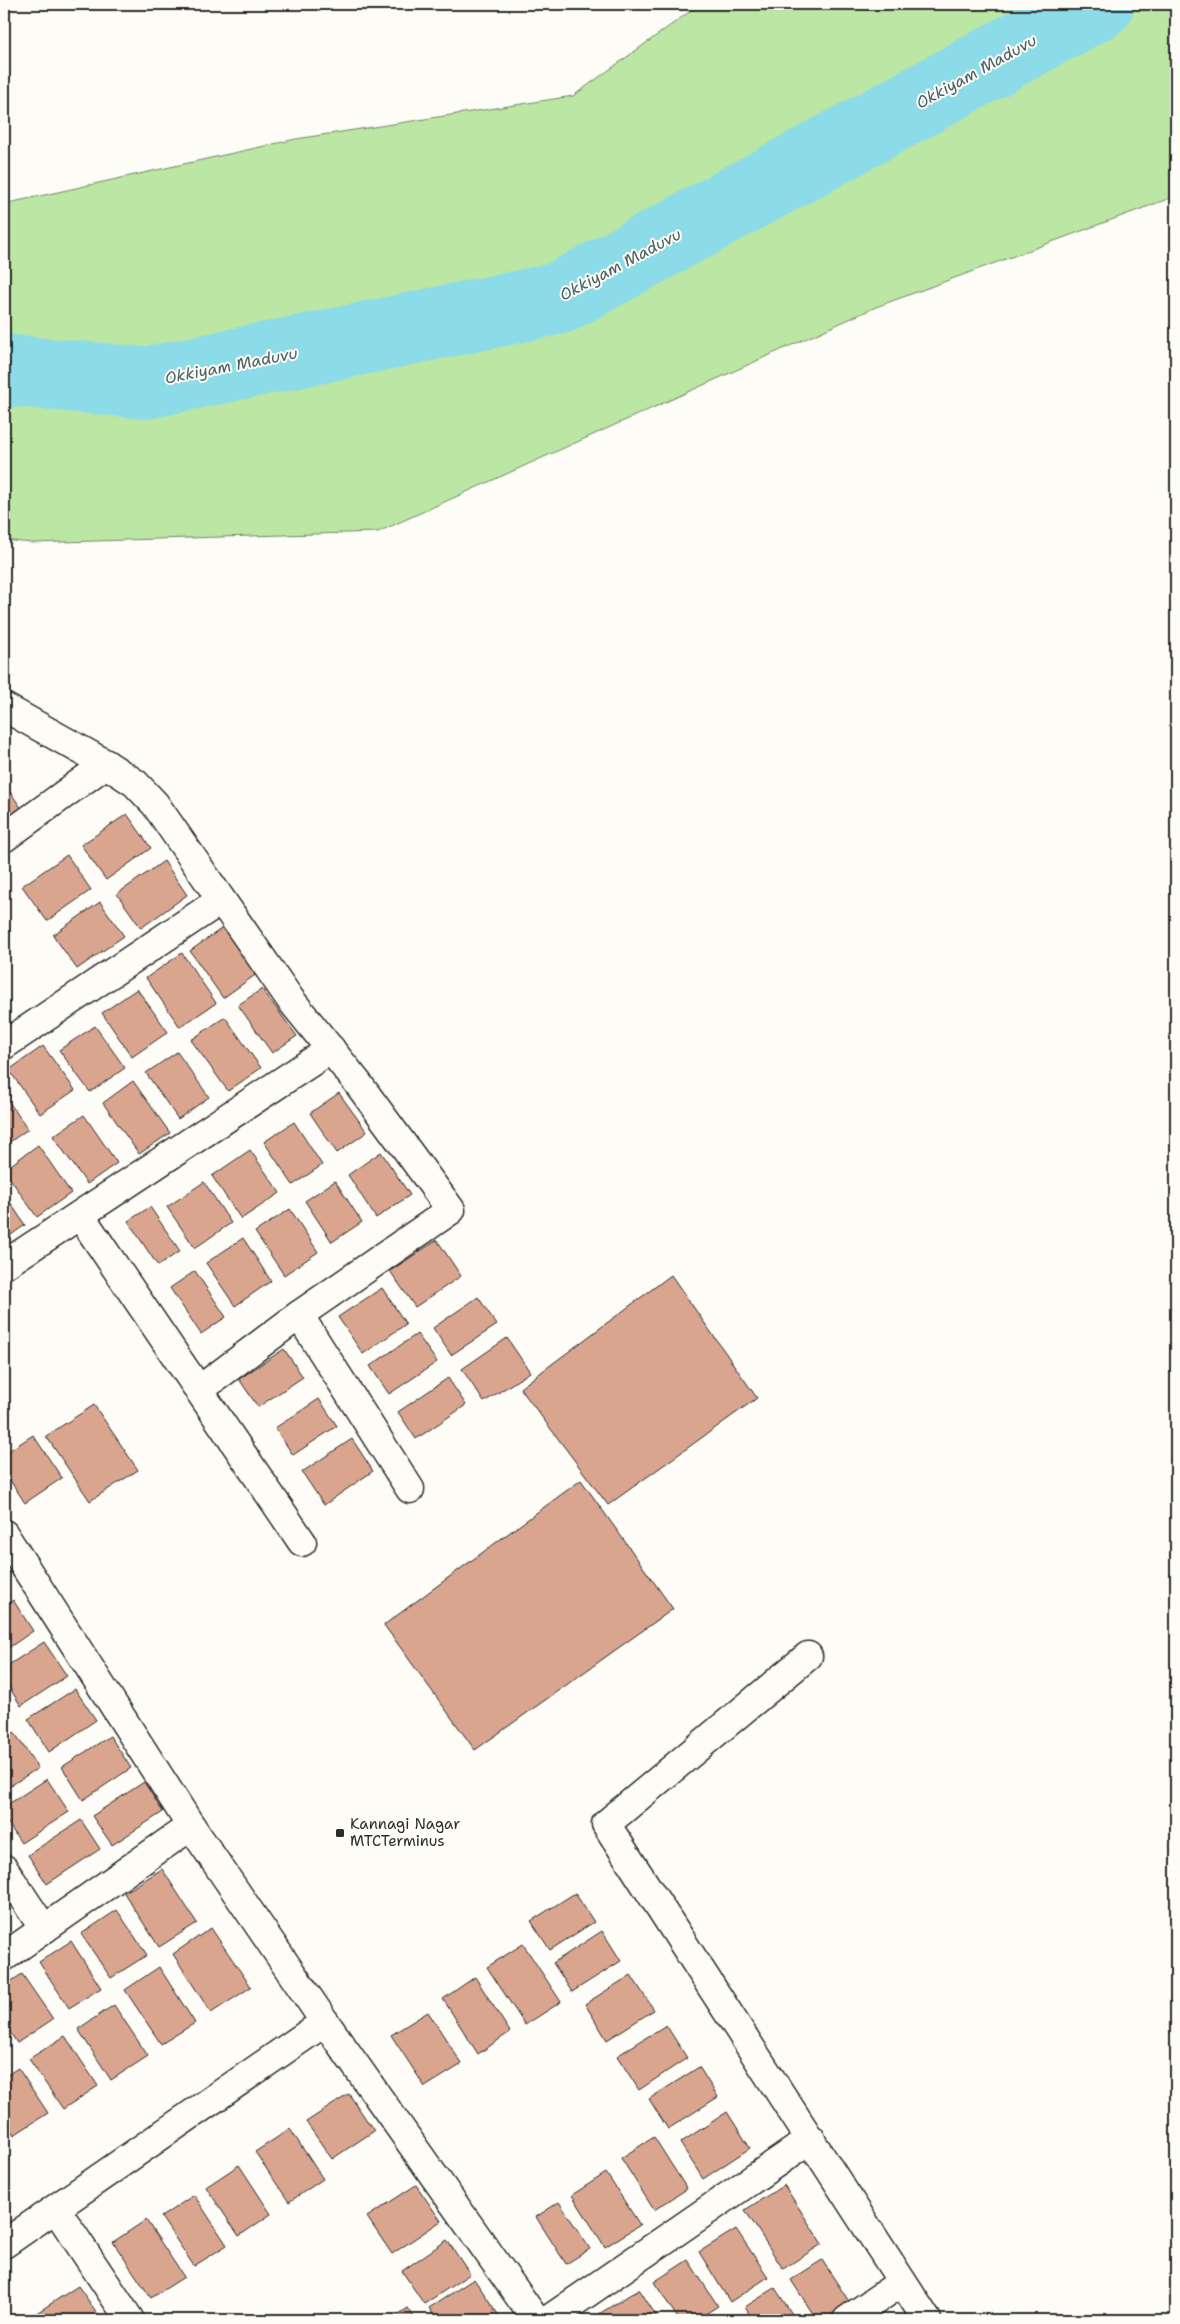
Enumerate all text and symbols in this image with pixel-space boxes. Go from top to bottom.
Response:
water label: Okkiyam Maduvu [912,30,1040,113]
water label: Okkiyam Maduvu [556,223,685,305]
water label: Okkiyam Maduvu [163,342,299,389]
place label: Kannagi Nagar MTCTerminus [350,1814,460,1851]
marker: Kannagi Nagar MTCTerminus [334,1827,346,1839]

